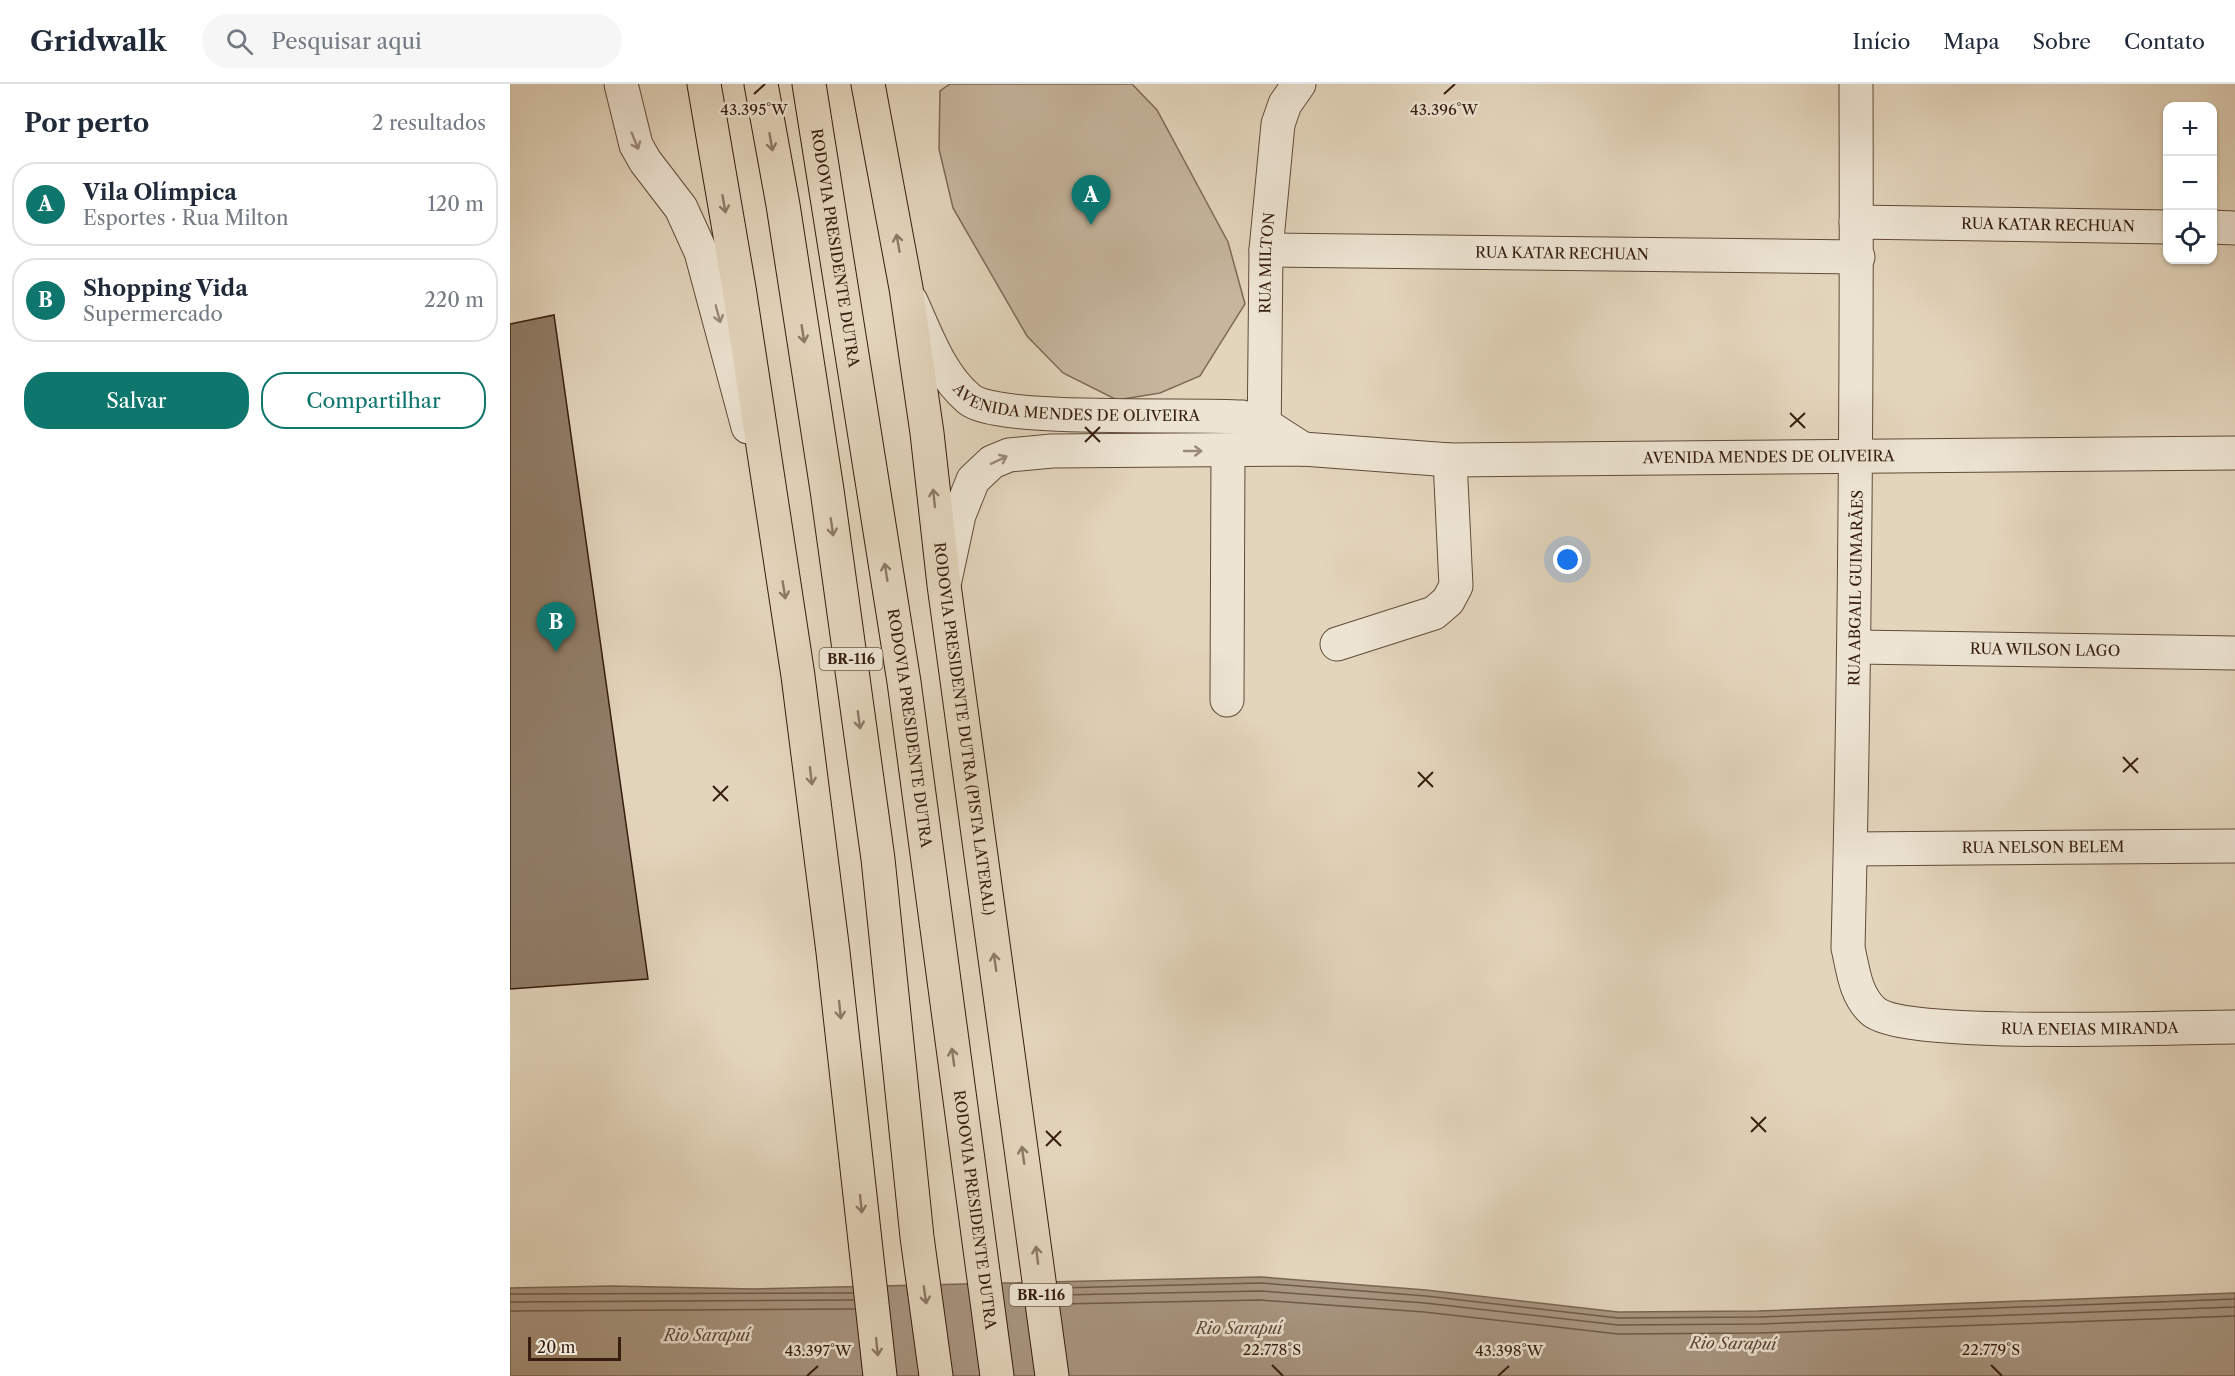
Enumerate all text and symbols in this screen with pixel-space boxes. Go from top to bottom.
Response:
search box [202,14,622,68]
text: Gridwalk [30,24,166,58]
icon: search [223,25,256,58]
text: Pesquisar aqui [271,28,422,55]
text: Início [1853,29,1910,54]
text: Mapa [1943,29,2000,54]
text: Sobre [2033,29,2091,54]
text: Contato [2124,29,2205,54]
text: 43.395°W [720,100,788,119]
text: 43.396°W [1410,100,1478,119]
map controls [2163,102,2217,264]
button: + [2163,102,2217,156]
text: Por perto [24,107,149,139]
text: 2 resultados [372,111,486,135]
street label: RODOVIA PRESIDENTE DUTRA [807,127,864,369]
one-way arrow [630,131,641,149]
one-way arrow [766,131,777,151]
button: − [2163,156,2217,210]
pin: A [1072,176,1110,225]
text: Vila Olímpica [83,179,237,206]
text: A [38,192,53,216]
text: 120 m [427,192,484,216]
one-way arrow [719,193,730,213]
text: Esportes · Rua Milton [83,206,288,230]
button: locate [2163,210,2217,264]
street label: RUA MILTON [1255,211,1279,314]
street label: RUA KATAR RECHUAN [1961,214,2135,235]
one-way arrow [892,234,903,253]
street label: RUA KATAR RECHUAN [1475,242,1649,264]
text: Shopping Vida [83,275,248,302]
text: B [38,288,53,312]
text: 220 m [424,288,484,312]
text: Supermercado [83,302,223,326]
one-way arrow [713,304,724,323]
one-way arrow [798,324,809,343]
button: Salvar [24,372,249,429]
button: Compartilhar [261,372,486,429]
street label: AVENIDA MENDES DE OLIVEIRA [948,378,1201,425]
one-way arrow [1182,445,1202,457]
street label: AVENIDA MENDES DE OLIVEIRA [1642,446,1895,467]
one-way arrow [990,454,1008,465]
one-way arrow [929,489,940,509]
street label: RUA ABGAIL GUIMARÃES [1844,490,1867,686]
one-way arrow [827,516,838,536]
street label: RODOVIA PRESIDENTE DUTRA (PISTA LATERAL) [930,541,999,916]
your location [1553,545,1582,574]
one-way arrow [881,563,892,583]
one-way arrow [779,579,790,599]
pin: B [536,602,576,652]
street label: RODOVIA PRESIDENTE DUTRA [883,607,936,850]
street label: RUA WILSON LAGO [1970,639,2120,660]
road number: BR-116 [820,648,882,670]
one-way arrow [854,710,865,729]
one-way arrow [806,766,817,785]
street label: RUA NELSON BELEM [1962,837,2124,857]
one-way arrow [990,953,1001,973]
one-way arrow [835,999,846,1019]
street label: RUA ENEIAS MIRANDA [2001,1018,2180,1039]
one-way arrow [947,1047,958,1067]
street label: RODOVIA PRESIDENTE DUTRA [950,1089,1001,1331]
one-way arrow [1017,1146,1028,1166]
one-way arrow [856,1193,867,1213]
one-way arrow [1031,1246,1042,1266]
one-way arrow [919,1284,930,1304]
road number: BR-116 [1010,1284,1072,1306]
water label: Rio Sarapuí [1194,1318,1284,1338]
water label: Rio Sarapuí [662,1325,752,1345]
water label: Rio Sarapuí [1687,1332,1778,1354]
scale bar [528,1334,621,1362]
one-way arrow [872,1336,883,1356]
text: 20 m [537,1337,576,1357]
text: 22.778°S [1243,1340,1301,1359]
text: 22.779°S [1962,1340,2020,1359]
text: 43.397°W [785,1341,852,1360]
text: 43.398°W [1475,1341,1544,1360]

